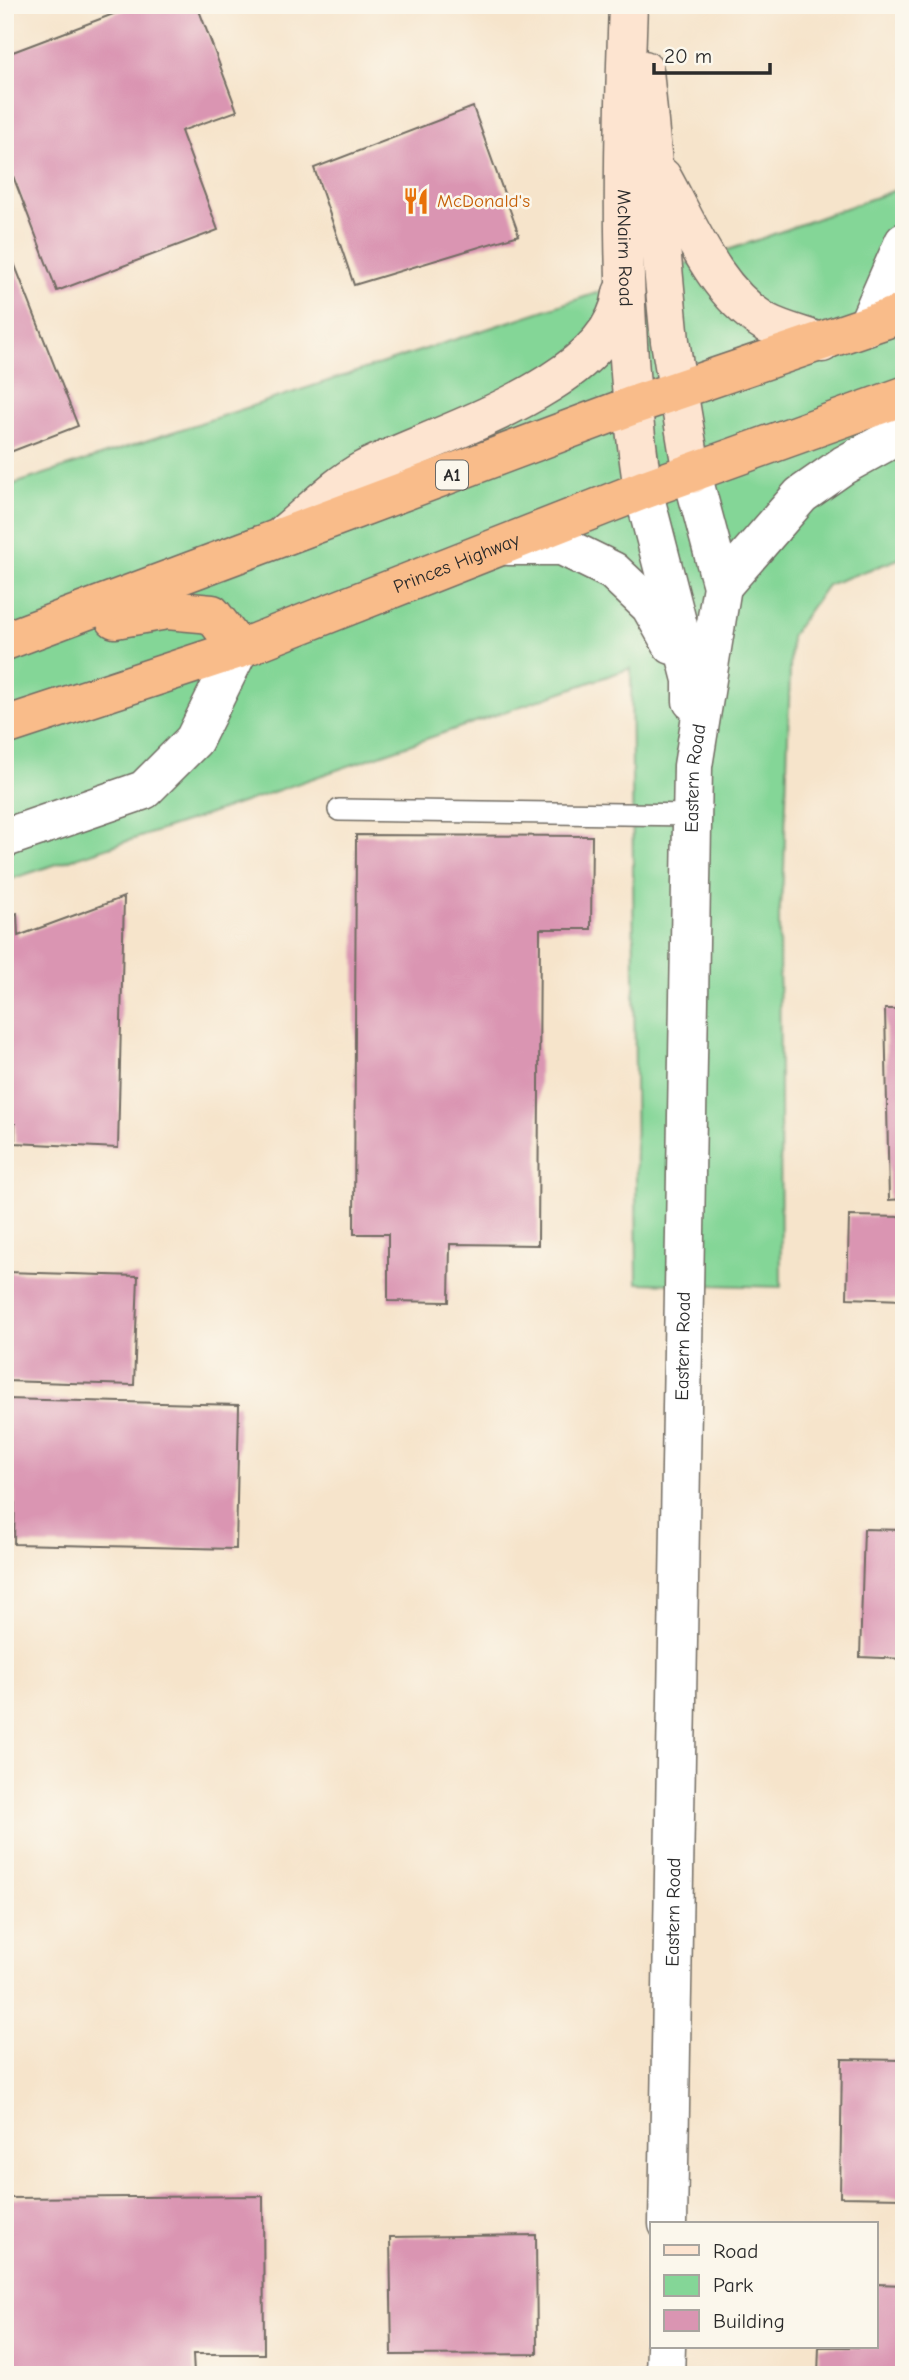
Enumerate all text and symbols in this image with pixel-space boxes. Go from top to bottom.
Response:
scale bar [654,32,769,76]
text: 20 m [664,44,712,68]
restaurant icon: McDonald's [401,186,431,216]
street label: McNairn Road [613,189,637,307]
place label: McDonald's [437,190,530,212]
road number: A1 [436,461,468,490]
street label: Princes Highway [390,529,523,598]
street label: Eastern Road [681,722,711,833]
street label: Eastern Road [671,1291,695,1401]
street label: Eastern Road [661,1857,685,1967]
legend [650,2222,878,2348]
text: Road [713,2239,758,2263]
text: Park [713,2273,753,2297]
text: Building [713,2309,785,2333]

